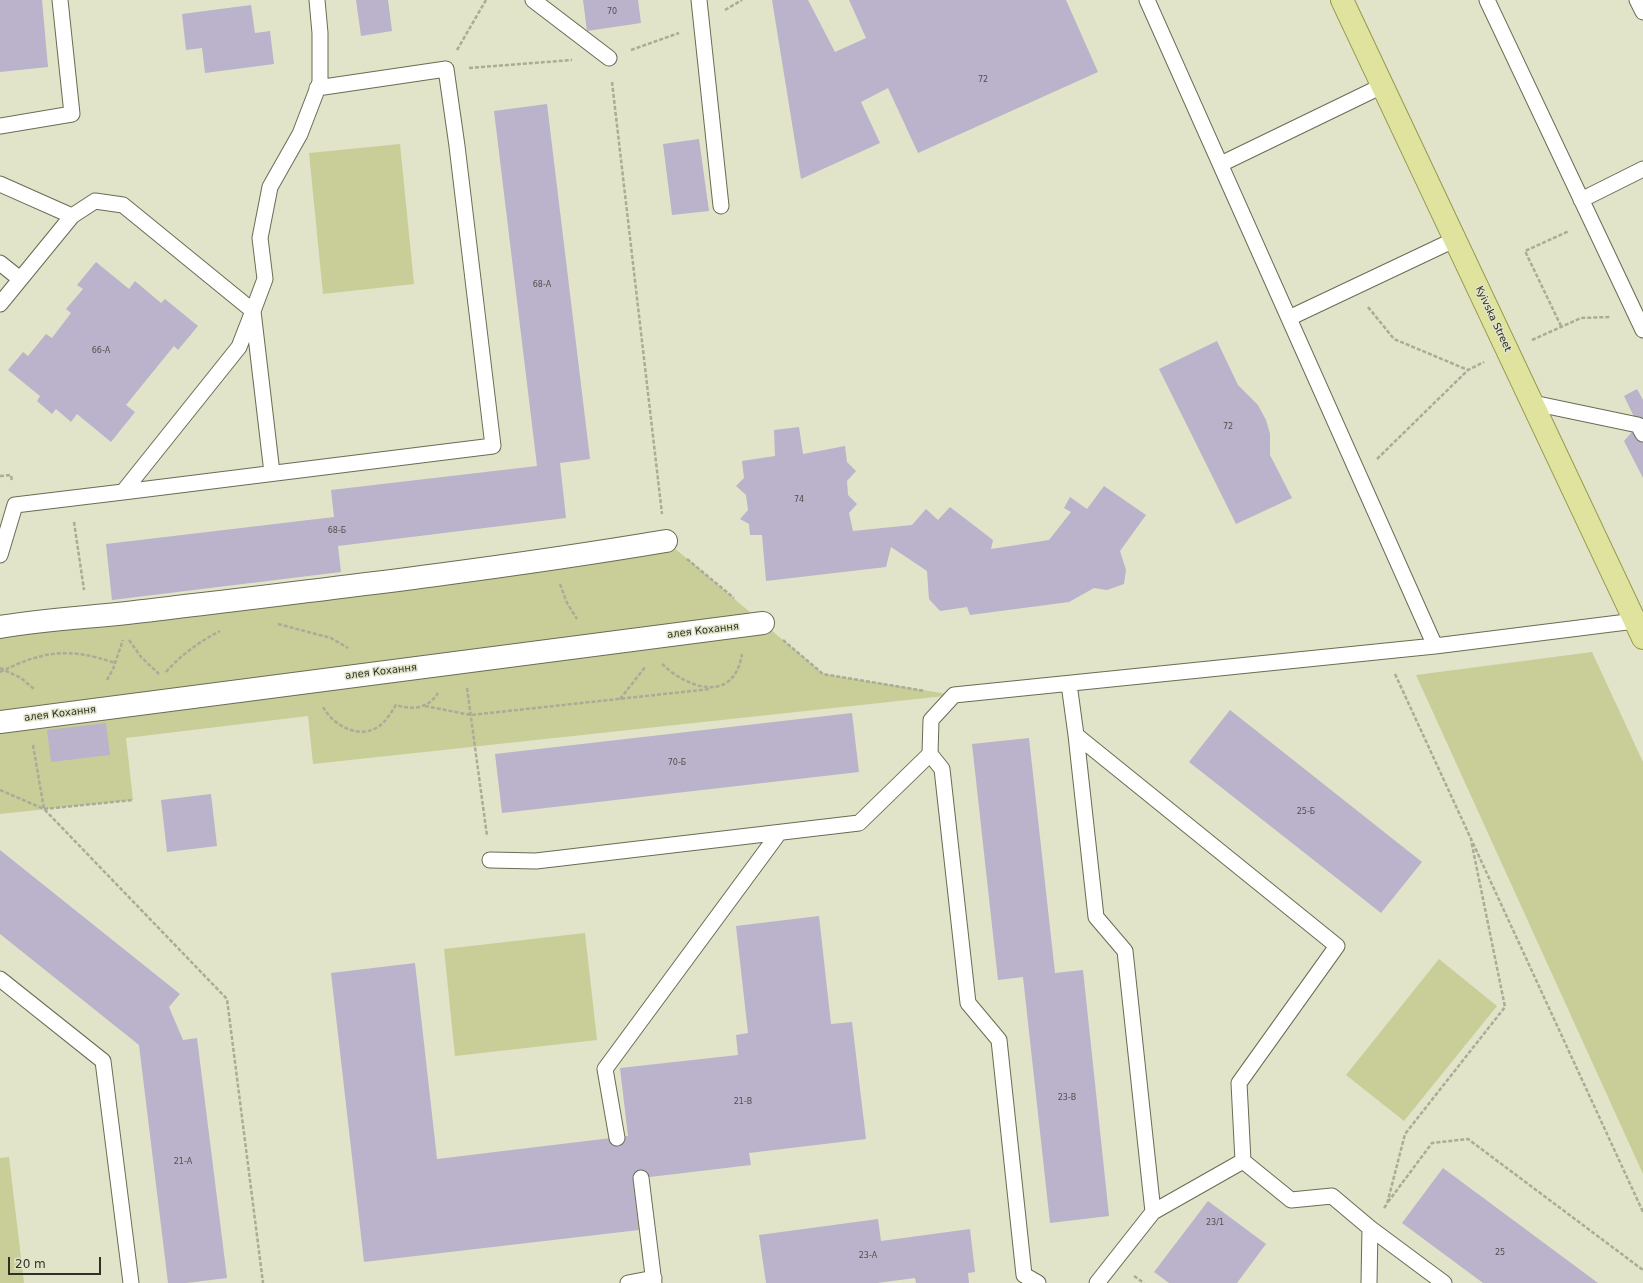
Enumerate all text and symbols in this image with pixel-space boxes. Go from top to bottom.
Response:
house number: 70 [607,7,617,17]
house number: 72 [978,75,988,85]
house number: 68-А [533,280,551,290]
street label: Kyivska Street [1473,284,1513,354]
house number: 66-А [92,346,110,356]
house number: 72 [1223,422,1233,432]
house number: 74 [794,495,804,505]
house number: 68-Б [328,526,346,536]
street label: алея Кохання [666,621,740,641]
street label: алея Кохання [344,662,418,682]
street label: алея Кохання [23,704,97,724]
house number: 70-Б [668,758,686,768]
house number: 25-Б [1297,807,1315,817]
house number: 23-В [1058,1093,1076,1103]
house number: 21-В [734,1097,752,1107]
house number: 21-А [174,1157,192,1167]
house number: 23/1 [1206,1218,1224,1228]
house number: 25 [1495,1248,1505,1258]
scale bar [10,1249,103,1275]
house number: 23-А [859,1251,877,1261]
text: 20 m [15,1257,46,1271]

